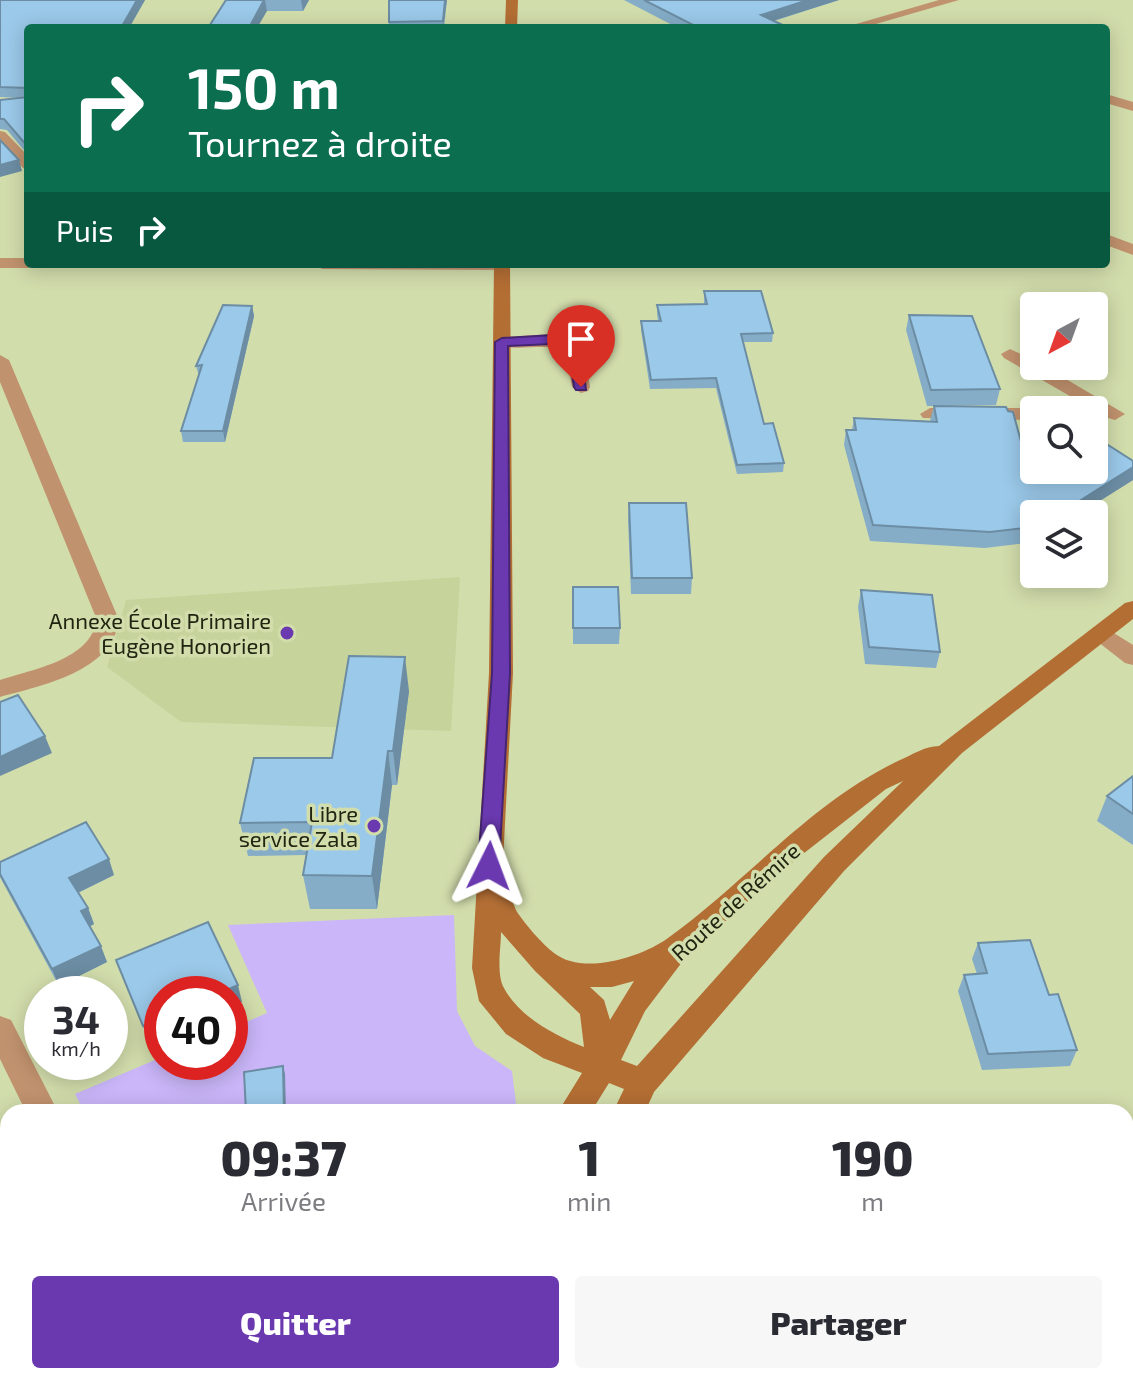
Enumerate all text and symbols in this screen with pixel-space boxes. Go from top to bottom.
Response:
text: 150 m [188,53,340,120]
icon: right [56,56,160,160]
text: Tournez à droite [188,121,452,164]
icon: right [129,208,173,252]
text: Puis [56,212,113,248]
north arrow [1020,292,1108,380]
map controls [1020,292,1108,588]
pin [547,305,615,387]
icon: arrive [559,317,603,361]
button: search [1020,396,1108,484]
button: layers [1020,500,1108,588]
place label: Annexe École Primaire Eugène Honorien [49,607,271,658]
marker: Annexe École Primaire Eugène Honorien [278,624,296,642]
place label: Libre service Zala [239,800,358,851]
marker: Libre service Zala [365,817,383,835]
position arrow [447,824,531,908]
street label: Route de Rémire [666,837,804,965]
speed limit sign: 40 [144,976,248,1080]
text: 34 [52,994,100,1042]
text: km/h [51,1036,101,1060]
text: 09:37 [221,1128,346,1186]
text: 1 [578,1128,600,1186]
text: 190 [832,1128,913,1186]
text: Arrivée [241,1185,326,1216]
text: min [567,1185,611,1216]
text: m [861,1185,884,1216]
button: Quitter [32,1276,559,1368]
button: Partager [575,1276,1102,1368]

